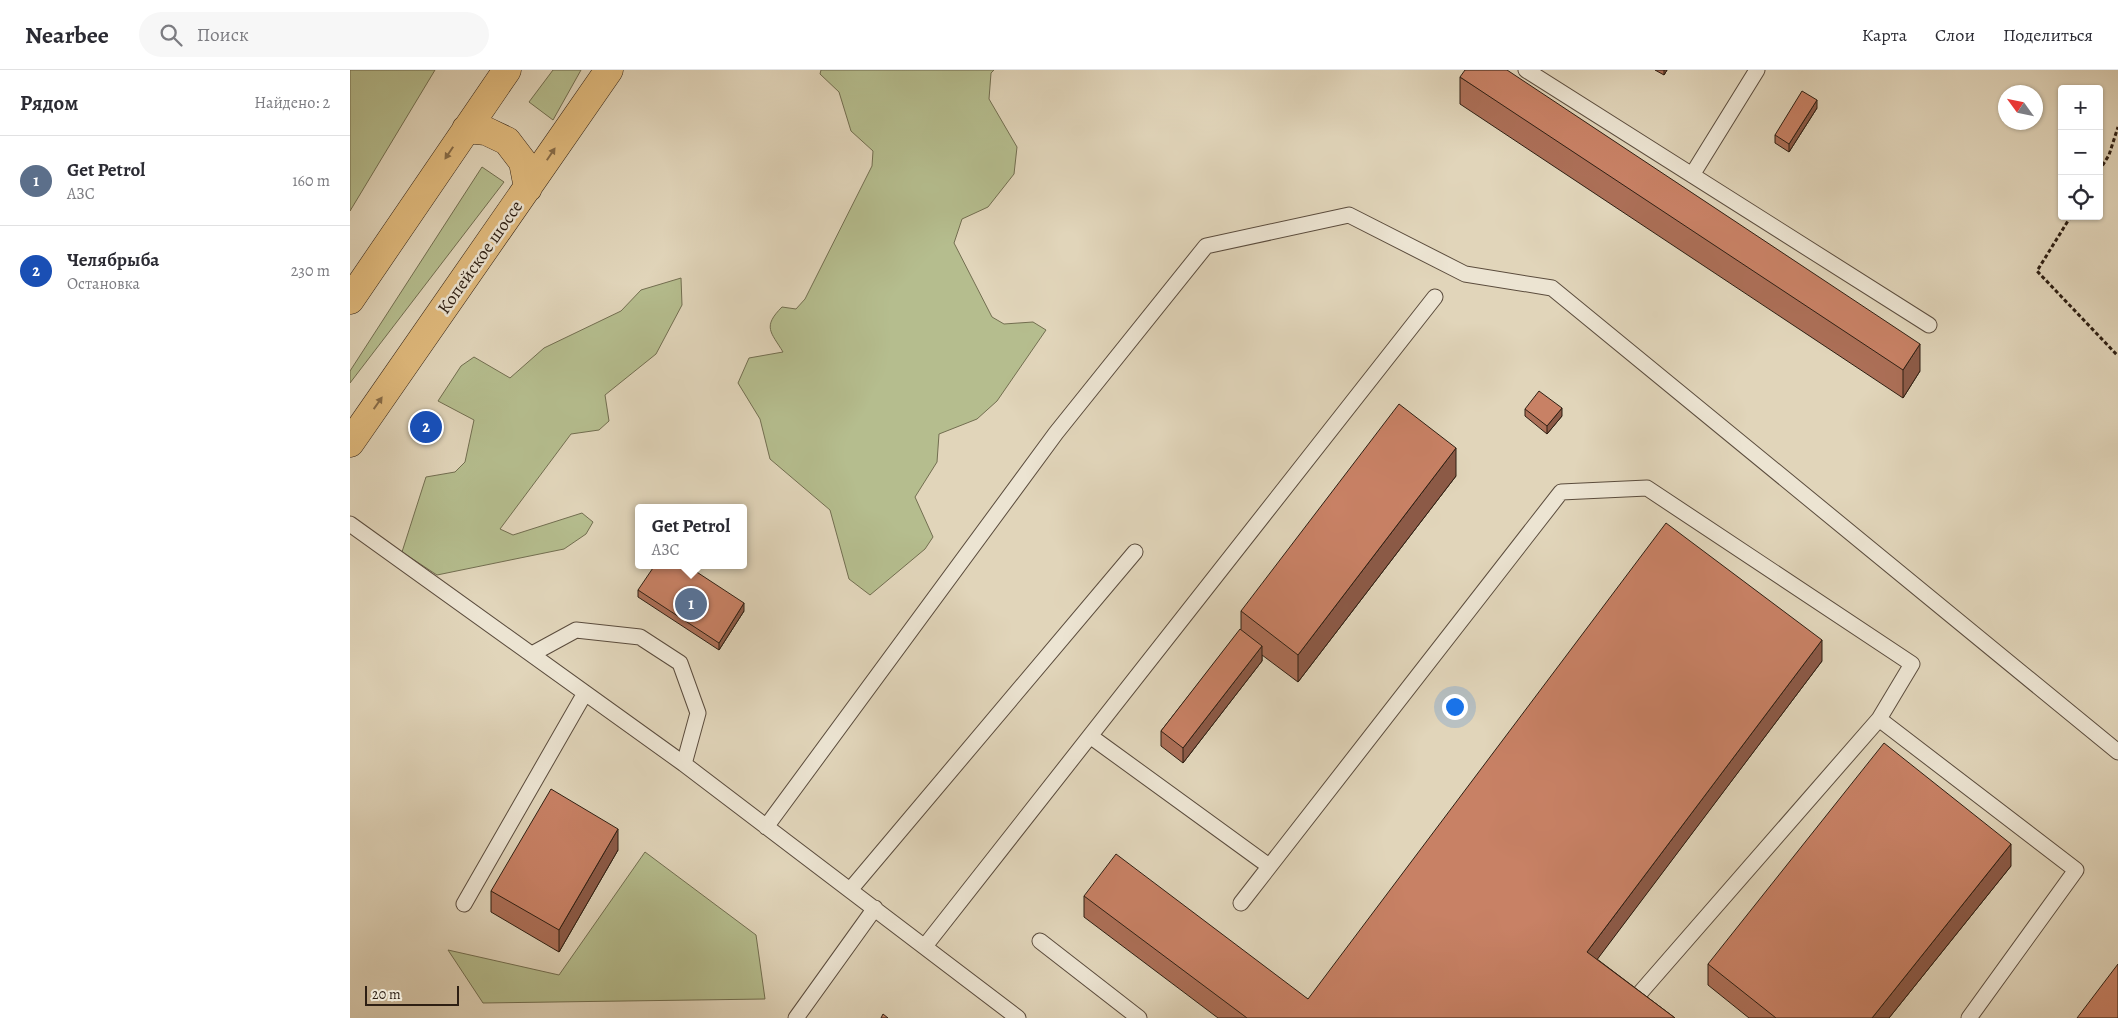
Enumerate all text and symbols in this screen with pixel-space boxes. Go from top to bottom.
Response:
search box [139,12,489,57]
text: Nearbee [25,19,109,51]
icon: search [157,21,185,49]
text: Поиск [197,22,249,48]
text: Карта [1862,23,1907,47]
text: Слои [1935,23,1975,47]
text: Поделиться [2003,23,2093,47]
north arrow [1998,85,2043,130]
map controls [2058,85,2103,220]
button: + [2058,85,2103,130]
text: Рядом [20,89,78,117]
text: Найдено: 2 [254,92,330,114]
button: − [2058,130,2103,175]
one-way arrow [444,146,454,160]
one-way arrow [546,148,556,161]
text: Get Petrol [67,157,145,183]
text: 1 [33,170,39,192]
text: 160 m [292,170,330,192]
button: locate [2058,175,2103,220]
text: АЗС [67,183,95,205]
street label: Копейское шоссе [432,195,528,319]
text: Челябрыба [67,247,159,273]
text: 2 [32,260,40,282]
text: 230 m [291,260,330,282]
text: Остановка [67,273,140,295]
one-way arrow [373,396,383,409]
pin: 2 [410,408,442,446]
popup [635,504,747,569]
text: Get Petrol [652,513,730,539]
text: АЗС [652,539,680,561]
pin: 1 [675,585,707,623]
your location [1442,694,1468,720]
scale bar [365,983,459,1006]
text: 20 m [372,985,401,1004]

